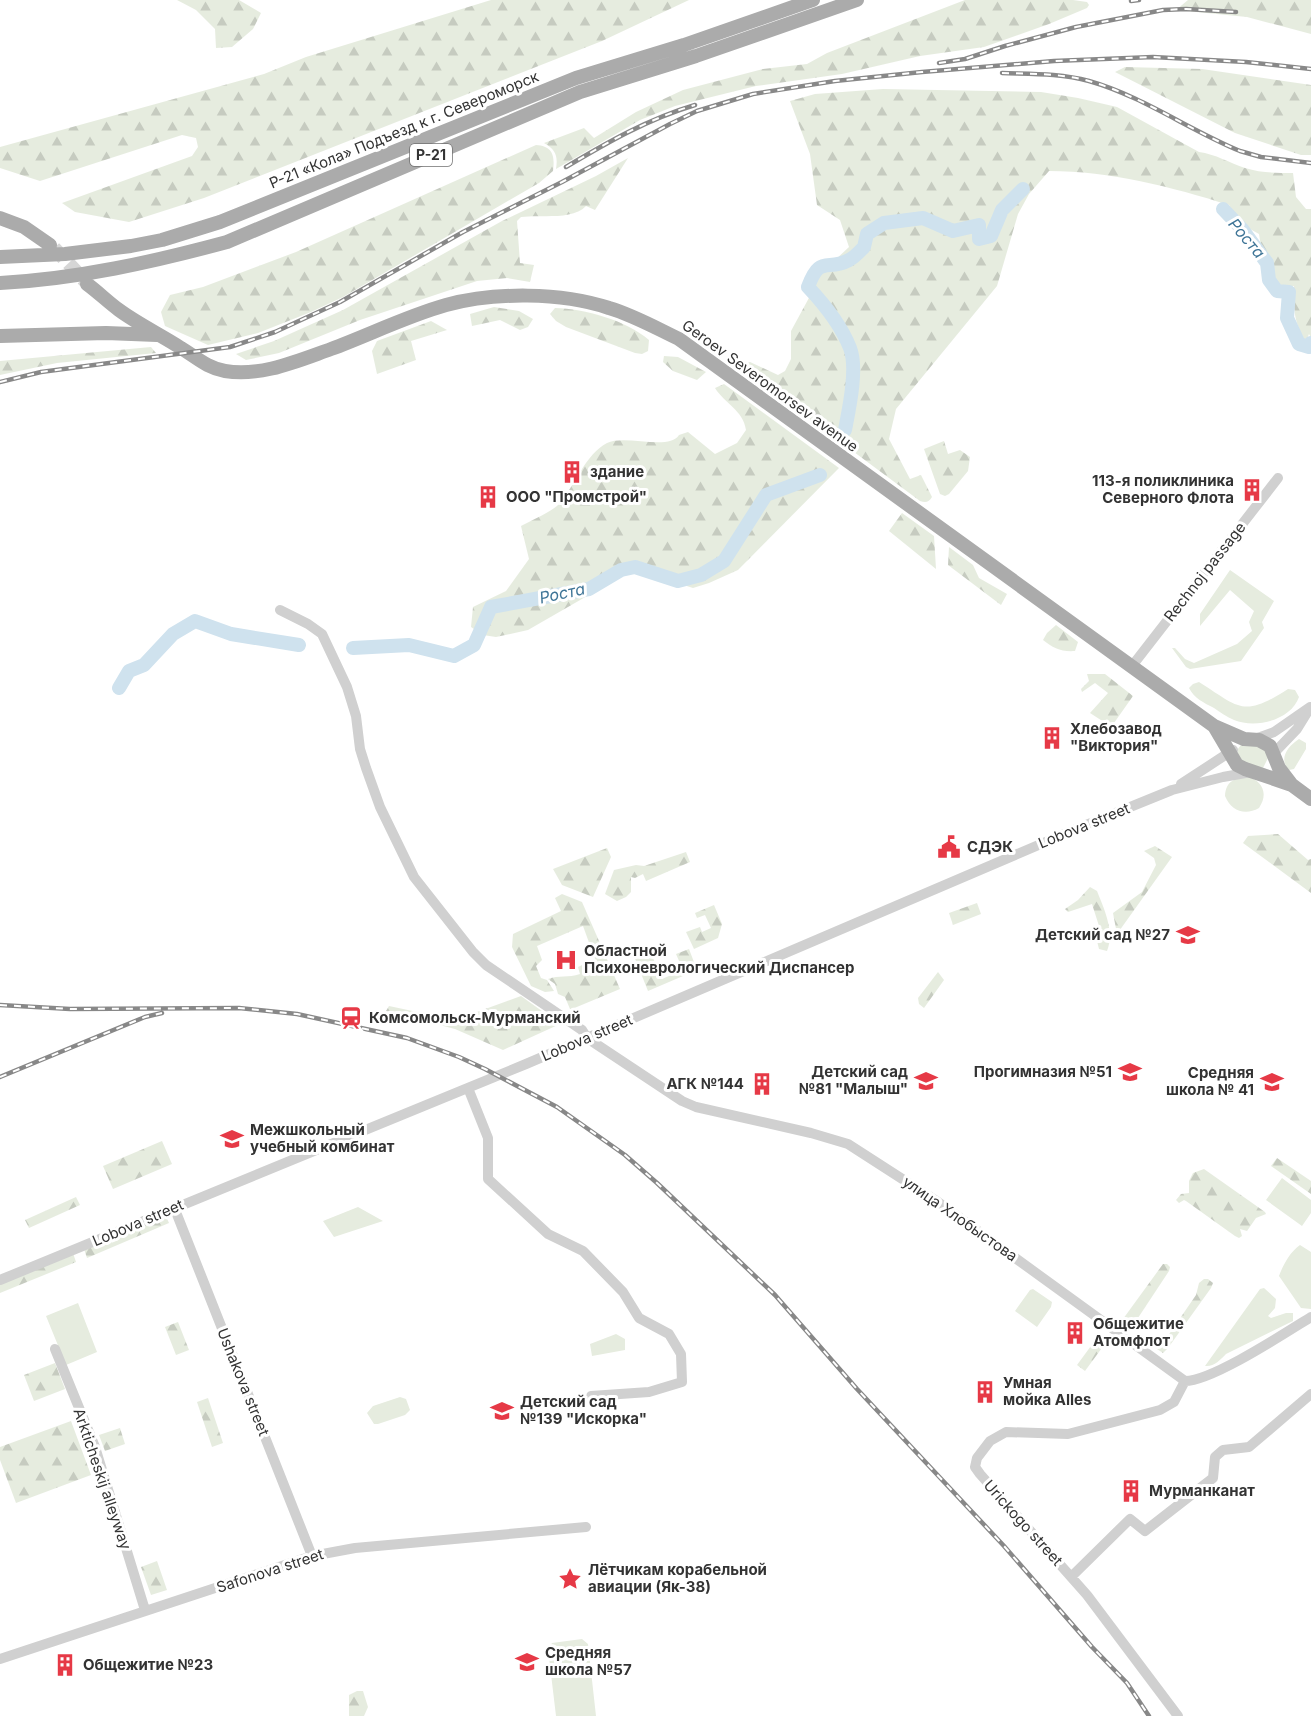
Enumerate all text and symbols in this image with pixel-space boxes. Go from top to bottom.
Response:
street label: Р-21 «Кола» Подъезд к г. Североморск [267,68,541,192]
road number: Р-21 [410,144,452,166]
water label: Роста [1225,214,1270,262]
street label: Geroev Severomorsev avenue [678,315,862,456]
building icon: здание [559,459,585,485]
place label: здание [590,462,644,481]
place label: 113-я поликлиника Северного Флота [1092,471,1234,507]
building icon: 113-я поликлиника Северного Флота [1239,477,1265,503]
building icon: ООО "Промстрой" [475,484,501,510]
place label: ООО "Промстрой" [506,487,647,506]
street label: Rechnoj passage [1160,518,1249,625]
water label: Роста [537,578,587,608]
place label: Хлебозавод "Виктория" [1070,719,1162,755]
building icon: Хлебозавод "Виктория" [1039,725,1065,751]
street label: Lobova street [1035,799,1132,853]
public building icon: СДЭК [936,834,962,860]
place label: СДЭК [967,837,1013,856]
school or university icon: Детский сад №27 [1175,922,1201,948]
place label: Детский сад №27 [1035,925,1170,944]
place label: Областной Психоневрологический Диспансер [584,941,854,977]
hospital icon: Областной Психоневрологический Диспансер [553,947,579,973]
station icon: Комсомольск-Мурманский [338,1005,364,1031]
place label: Комсомольск-Мурманский [369,1008,581,1027]
street label: Lobova street [538,1010,635,1065]
school or university icon: Прогимназия №51 [1117,1059,1143,1085]
place label: Детский сад №81 "Малыш" [799,1062,908,1098]
place label: Прогимназия №51 [974,1062,1112,1081]
place label: Средняя школа № 41 [1166,1063,1254,1099]
school or university icon: Детский сад №81 "Малыш" [913,1068,939,1094]
school or university icon: Средняя школа № 41 [1259,1069,1285,1095]
building icon: АГК №144 [749,1071,775,1097]
place label: АГК №144 [666,1074,744,1093]
place label: Межшкольный учебный комбинат [250,1120,395,1156]
school or university icon: Межшкольный учебный комбинат [219,1126,245,1152]
street label: улица Хлобыстова [899,1172,1021,1265]
street label: Lobova street [89,1195,186,1250]
place label: Общежитие Атомфлот [1093,1314,1184,1350]
building icon: Общежитие Атомфлот [1062,1320,1088,1346]
street label: Ushakova street [213,1325,274,1439]
place label: Умная мойка Alles [1003,1373,1091,1409]
building icon: Умная мойка Alles [972,1379,998,1405]
place label: Детский сад №139 "Искорка" [520,1392,647,1428]
school or university icon: Детский сад №139 "Искорка" [489,1398,515,1424]
street label: Arkticheskij alleyway [69,1406,136,1553]
street label: Urickogo street [980,1476,1067,1570]
building icon: Мурманканат [1118,1478,1144,1504]
place label: Мурманканат [1149,1481,1255,1500]
street label: Safonova street [214,1544,326,1597]
place label: Лётчикам корабельной авиации (Як-38) [588,1560,767,1596]
place icon: Лётчикам корабельной авиации (Як-38) [557,1566,583,1592]
place label: Средняя школа №57 [545,1643,632,1679]
school or university icon: Средняя школа №57 [514,1649,540,1675]
building icon: Общежитие №23 [52,1652,78,1678]
place label: Общежитие №23 [83,1655,213,1674]

